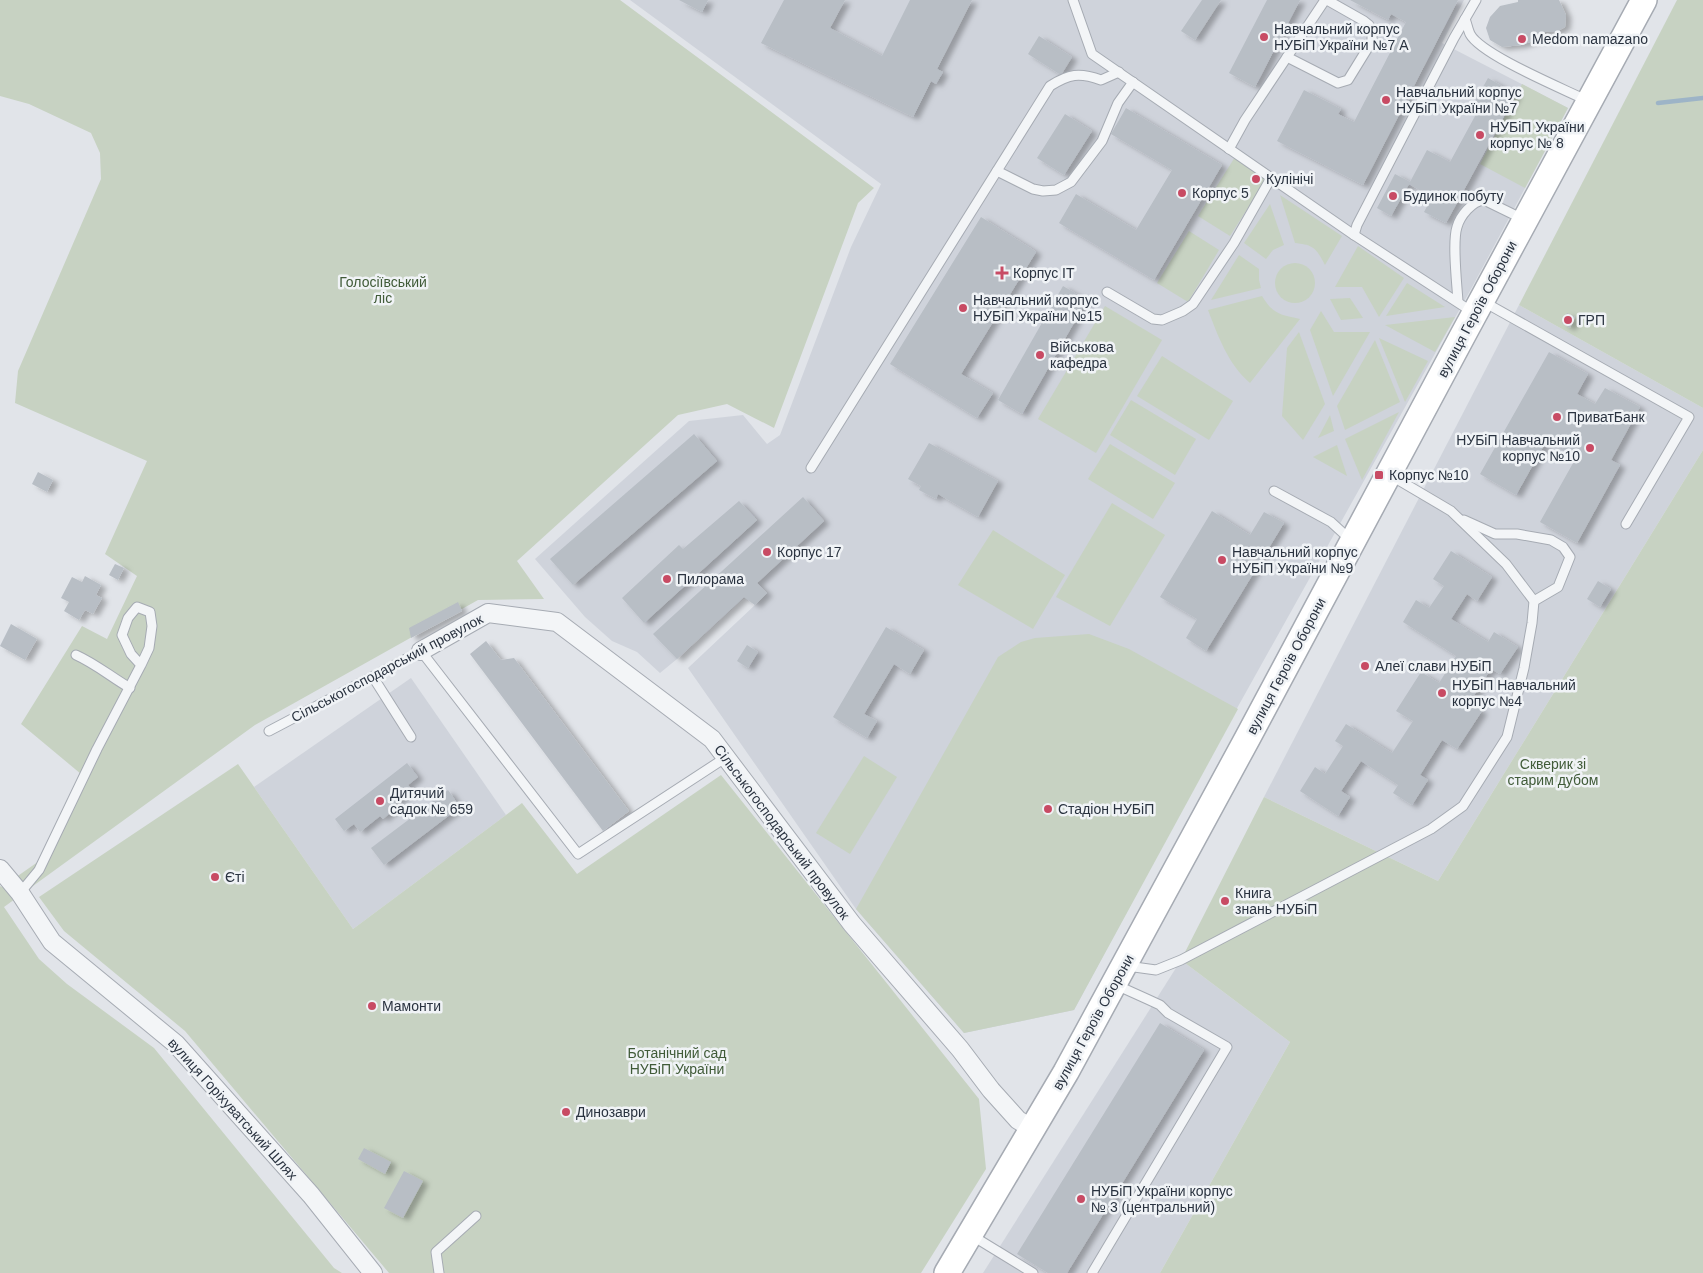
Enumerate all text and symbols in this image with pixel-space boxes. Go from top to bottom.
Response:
place label: Навчальний корпус НУБіП України №7 А [1274,21,1409,53]
marker: Навчальний корпус НУБіП України №7 А [1258,31,1270,43]
place label: Medom namazano [1532,31,1648,47]
marker: Medom namazano [1516,33,1528,45]
place label: Навчальний корпус НУБіП України №7 [1396,84,1522,116]
marker: Навчальний корпус НУБіП України №7 [1380,94,1392,106]
place label: НУБіП України корпус № 8 [1490,119,1585,151]
marker: НУБіП України корпус № 8 [1474,129,1486,141]
place label: Кулінічі [1266,171,1313,187]
marker: Кулінічі [1250,173,1262,185]
place label: Корпус 5 [1192,185,1249,201]
marker: Корпус 5 [1176,187,1188,199]
place label: Будинок побуту [1403,188,1504,204]
marker: Будинок побуту [1387,190,1399,202]
street label: вулиця Героїв Оборони [1434,238,1520,380]
place label: Корпус ІТ [1013,265,1075,281]
marker: Корпус ІТ [995,266,1009,280]
park label: Голосіївський ліс [339,274,427,306]
place label: Навчальний корпус НУБіП України №15 [973,292,1102,324]
marker: Навчальний корпус НУБіП України №15 [957,302,969,314]
place label: ГРП [1578,312,1605,328]
marker: ГРП [1562,314,1574,326]
place label: Військова кафедра [1050,339,1114,371]
marker: Військова кафедра [1034,349,1046,361]
place label: ПриватБанк [1567,409,1646,425]
marker: ПриватБанк [1551,411,1563,423]
place label: НУБіП Навчальний корпус №10 [1456,432,1580,464]
marker: НУБіП Навчальний корпус №10 [1584,442,1596,454]
place label: Корпус №10 [1389,467,1469,483]
marker: Корпус №10 [1373,469,1385,481]
place label: Корпус 17 [777,544,842,560]
place label: Навчальний корпус НУБіП України №9 [1232,544,1358,576]
marker: Корпус 17 [761,546,773,558]
marker: Навчальний корпус НУБіП України №9 [1216,554,1228,566]
place label: Пилорама [677,571,744,587]
marker: Пилорама [661,573,673,585]
street label: вулиця Героїв Оборони [1243,595,1329,737]
street label: Сільськогосподарський провулок [289,610,486,725]
place label: Алеї слави НУБіП [1375,658,1492,674]
marker: Алеї слави НУБіП [1359,660,1371,672]
place label: НУБіП Навчальний корпус №4 [1452,677,1576,709]
marker: НУБіП Навчальний корпус №4 [1436,687,1448,699]
street label: Сільськогосподарський провулок [711,741,853,923]
park label: Скверик зі старим дубом [1508,756,1598,788]
place label: Дитячий садок № 659 [390,785,473,817]
marker: Дитячий садок № 659 [374,795,386,807]
place label: Стадіон НУБіП [1058,801,1154,817]
marker: Стадіон НУБіП [1042,803,1054,815]
place label: Єті [225,869,245,885]
marker: Єті [209,871,221,883]
place label: Книга знань НУБіП [1235,885,1317,917]
marker: Книга знань НУБіП [1219,895,1231,907]
street label: вулиця Героїв Оборони [1049,952,1137,1092]
place label: Мамонти [382,998,441,1014]
marker: Мамонти [366,1000,378,1012]
street label: вулиця Горіхуватський Шлях [165,1035,301,1183]
park label: Ботанічний сад НУБіП України [627,1045,727,1077]
place label: Динозаври [576,1104,646,1120]
marker: Динозаври [560,1106,572,1118]
place label: НУБіП України корпус № 3 (центральний) [1091,1183,1233,1215]
marker: НУБіП України корпус № 3 (центральний) [1075,1193,1087,1205]

